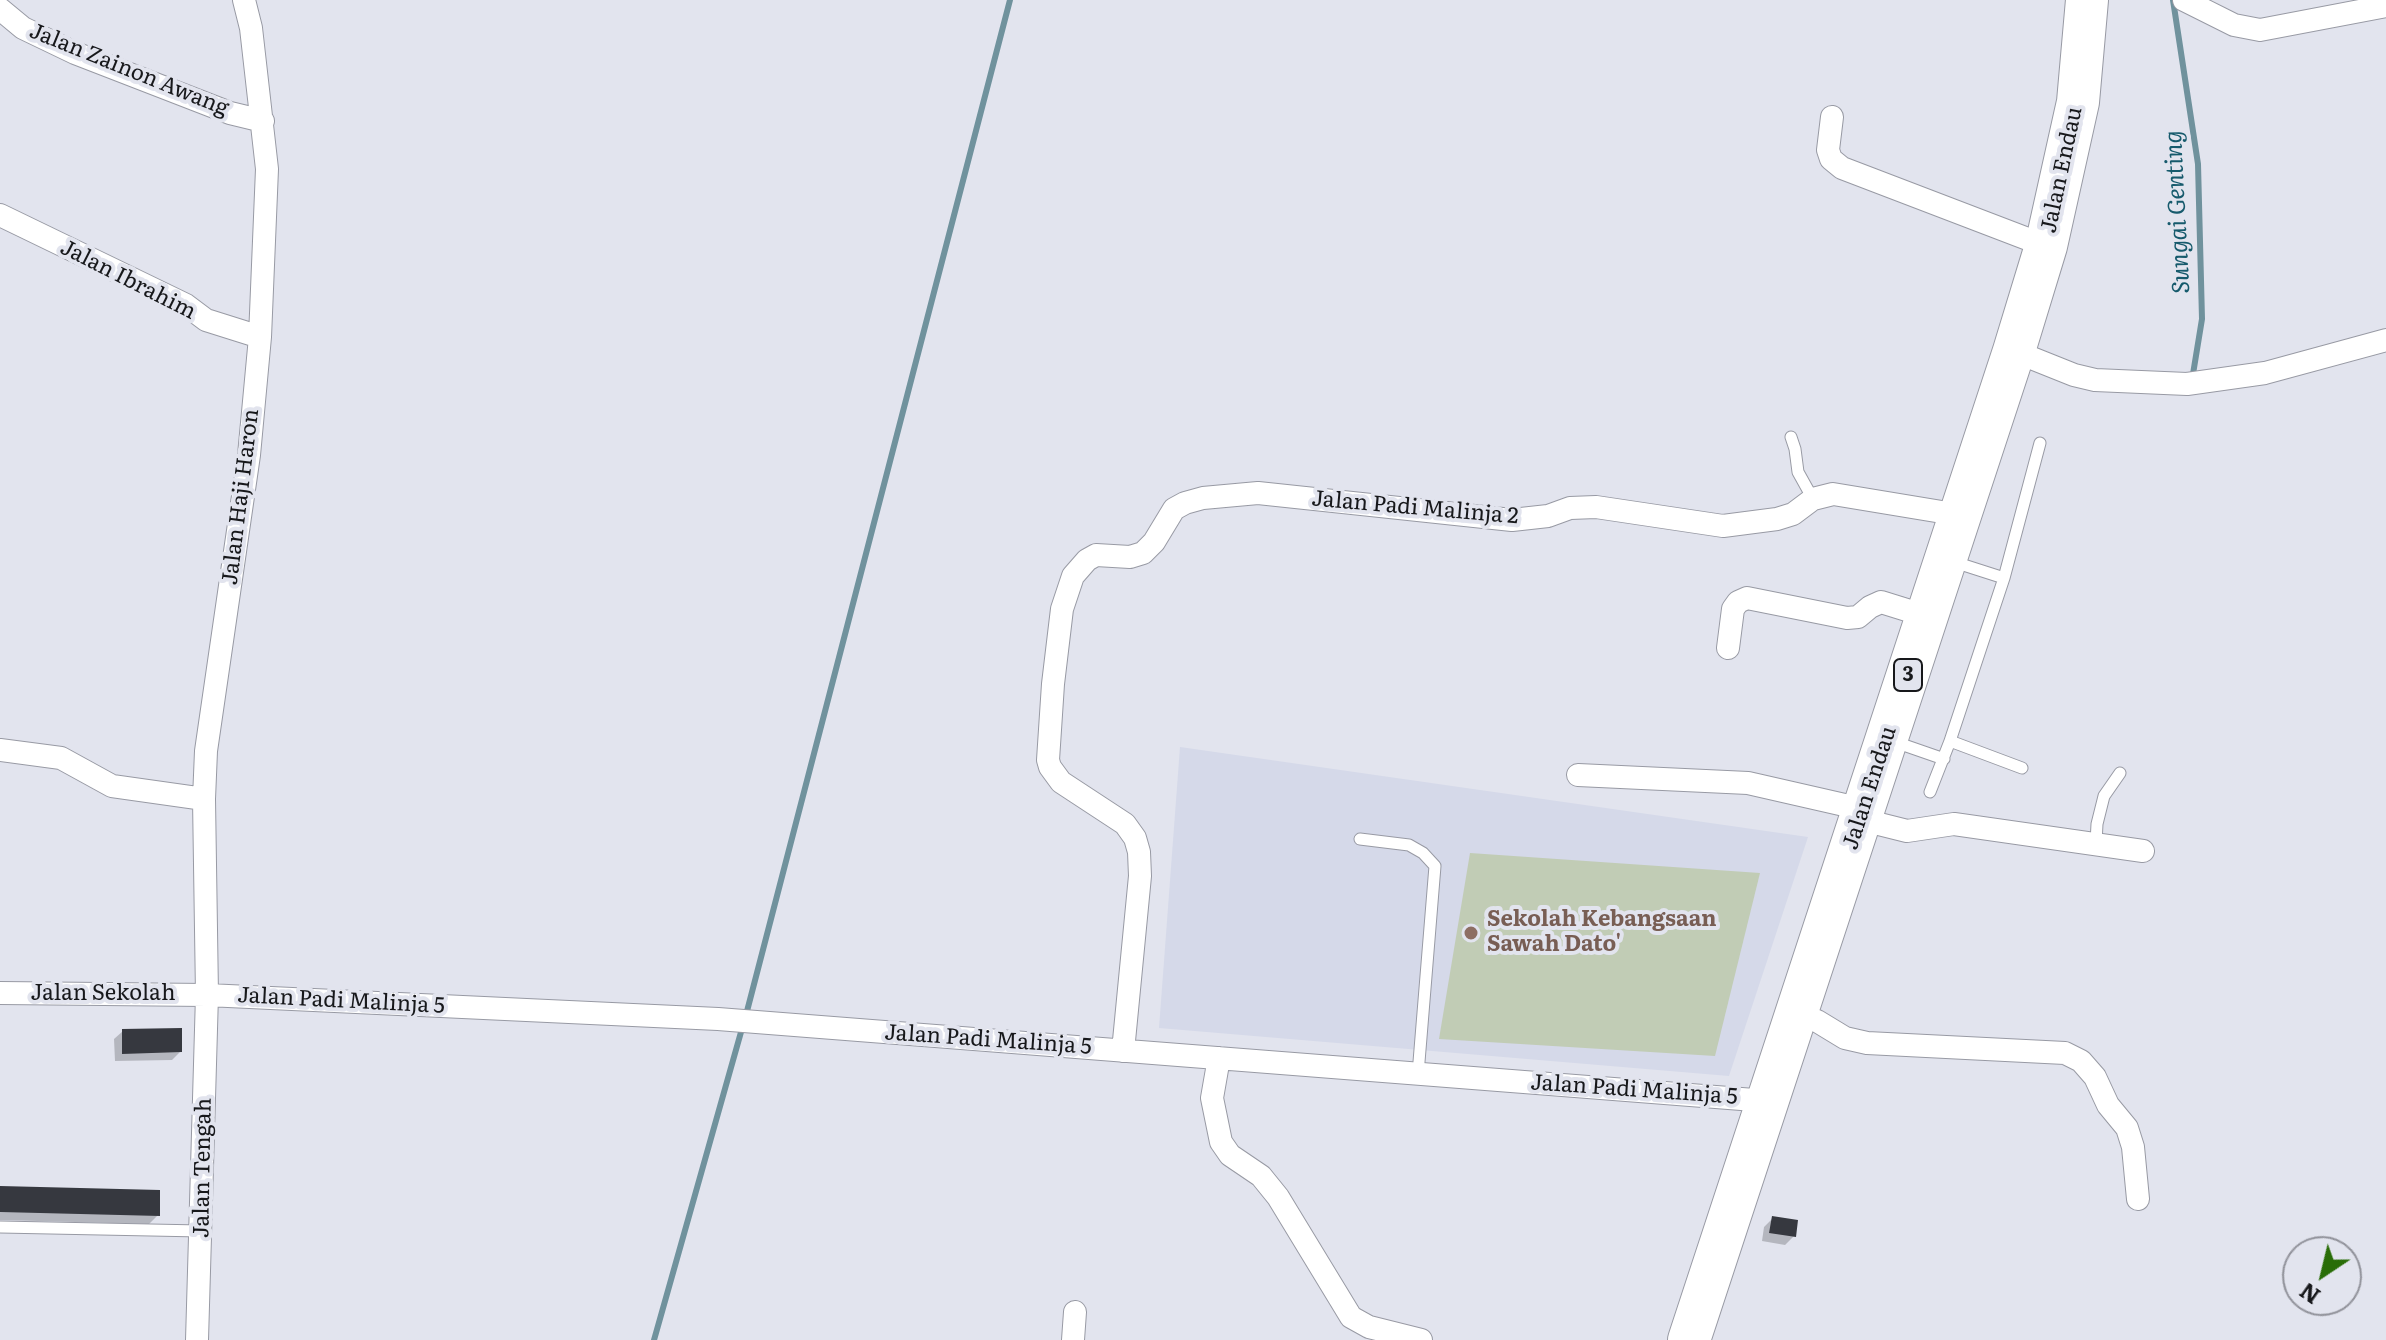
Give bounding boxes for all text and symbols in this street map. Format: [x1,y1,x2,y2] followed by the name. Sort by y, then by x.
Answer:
[25,18,233,122] street label: Jalan Zainon Awang
[2036,104,2088,236] street label: Jalan Endau
[2159,130,2197,294] water label: Sungai Genting
[56,234,200,326] street label: Jalan Ibrahim
[217,407,265,587] street label: Jalan Haji Haron
[1310,486,1520,530] street label: Jalan Padi Malinja 2
[1894,659,1922,691] road number: 3
[1838,723,1902,853] street label: Jalan Endau
[1487,907,1716,958] place label: Sekolah Kebangsaan Sawah Dato'
[1462,924,1480,942] marker: Sekolah Kebangsaan Sawah Dato'
[31,981,175,1007] street label: Jalan Sekolah
[237,982,445,1020] street label: Jalan Padi Malinja 5
[883,1020,1093,1060] street label: Jalan Padi Malinja 5
[1529,1070,1739,1110] street label: Jalan Padi Malinja 5
[189,1098,217,1238] street label: Jalan Tengah
[2282,1236,2362,1316] north arrow
[2292,1276,2326,1313] text: N

